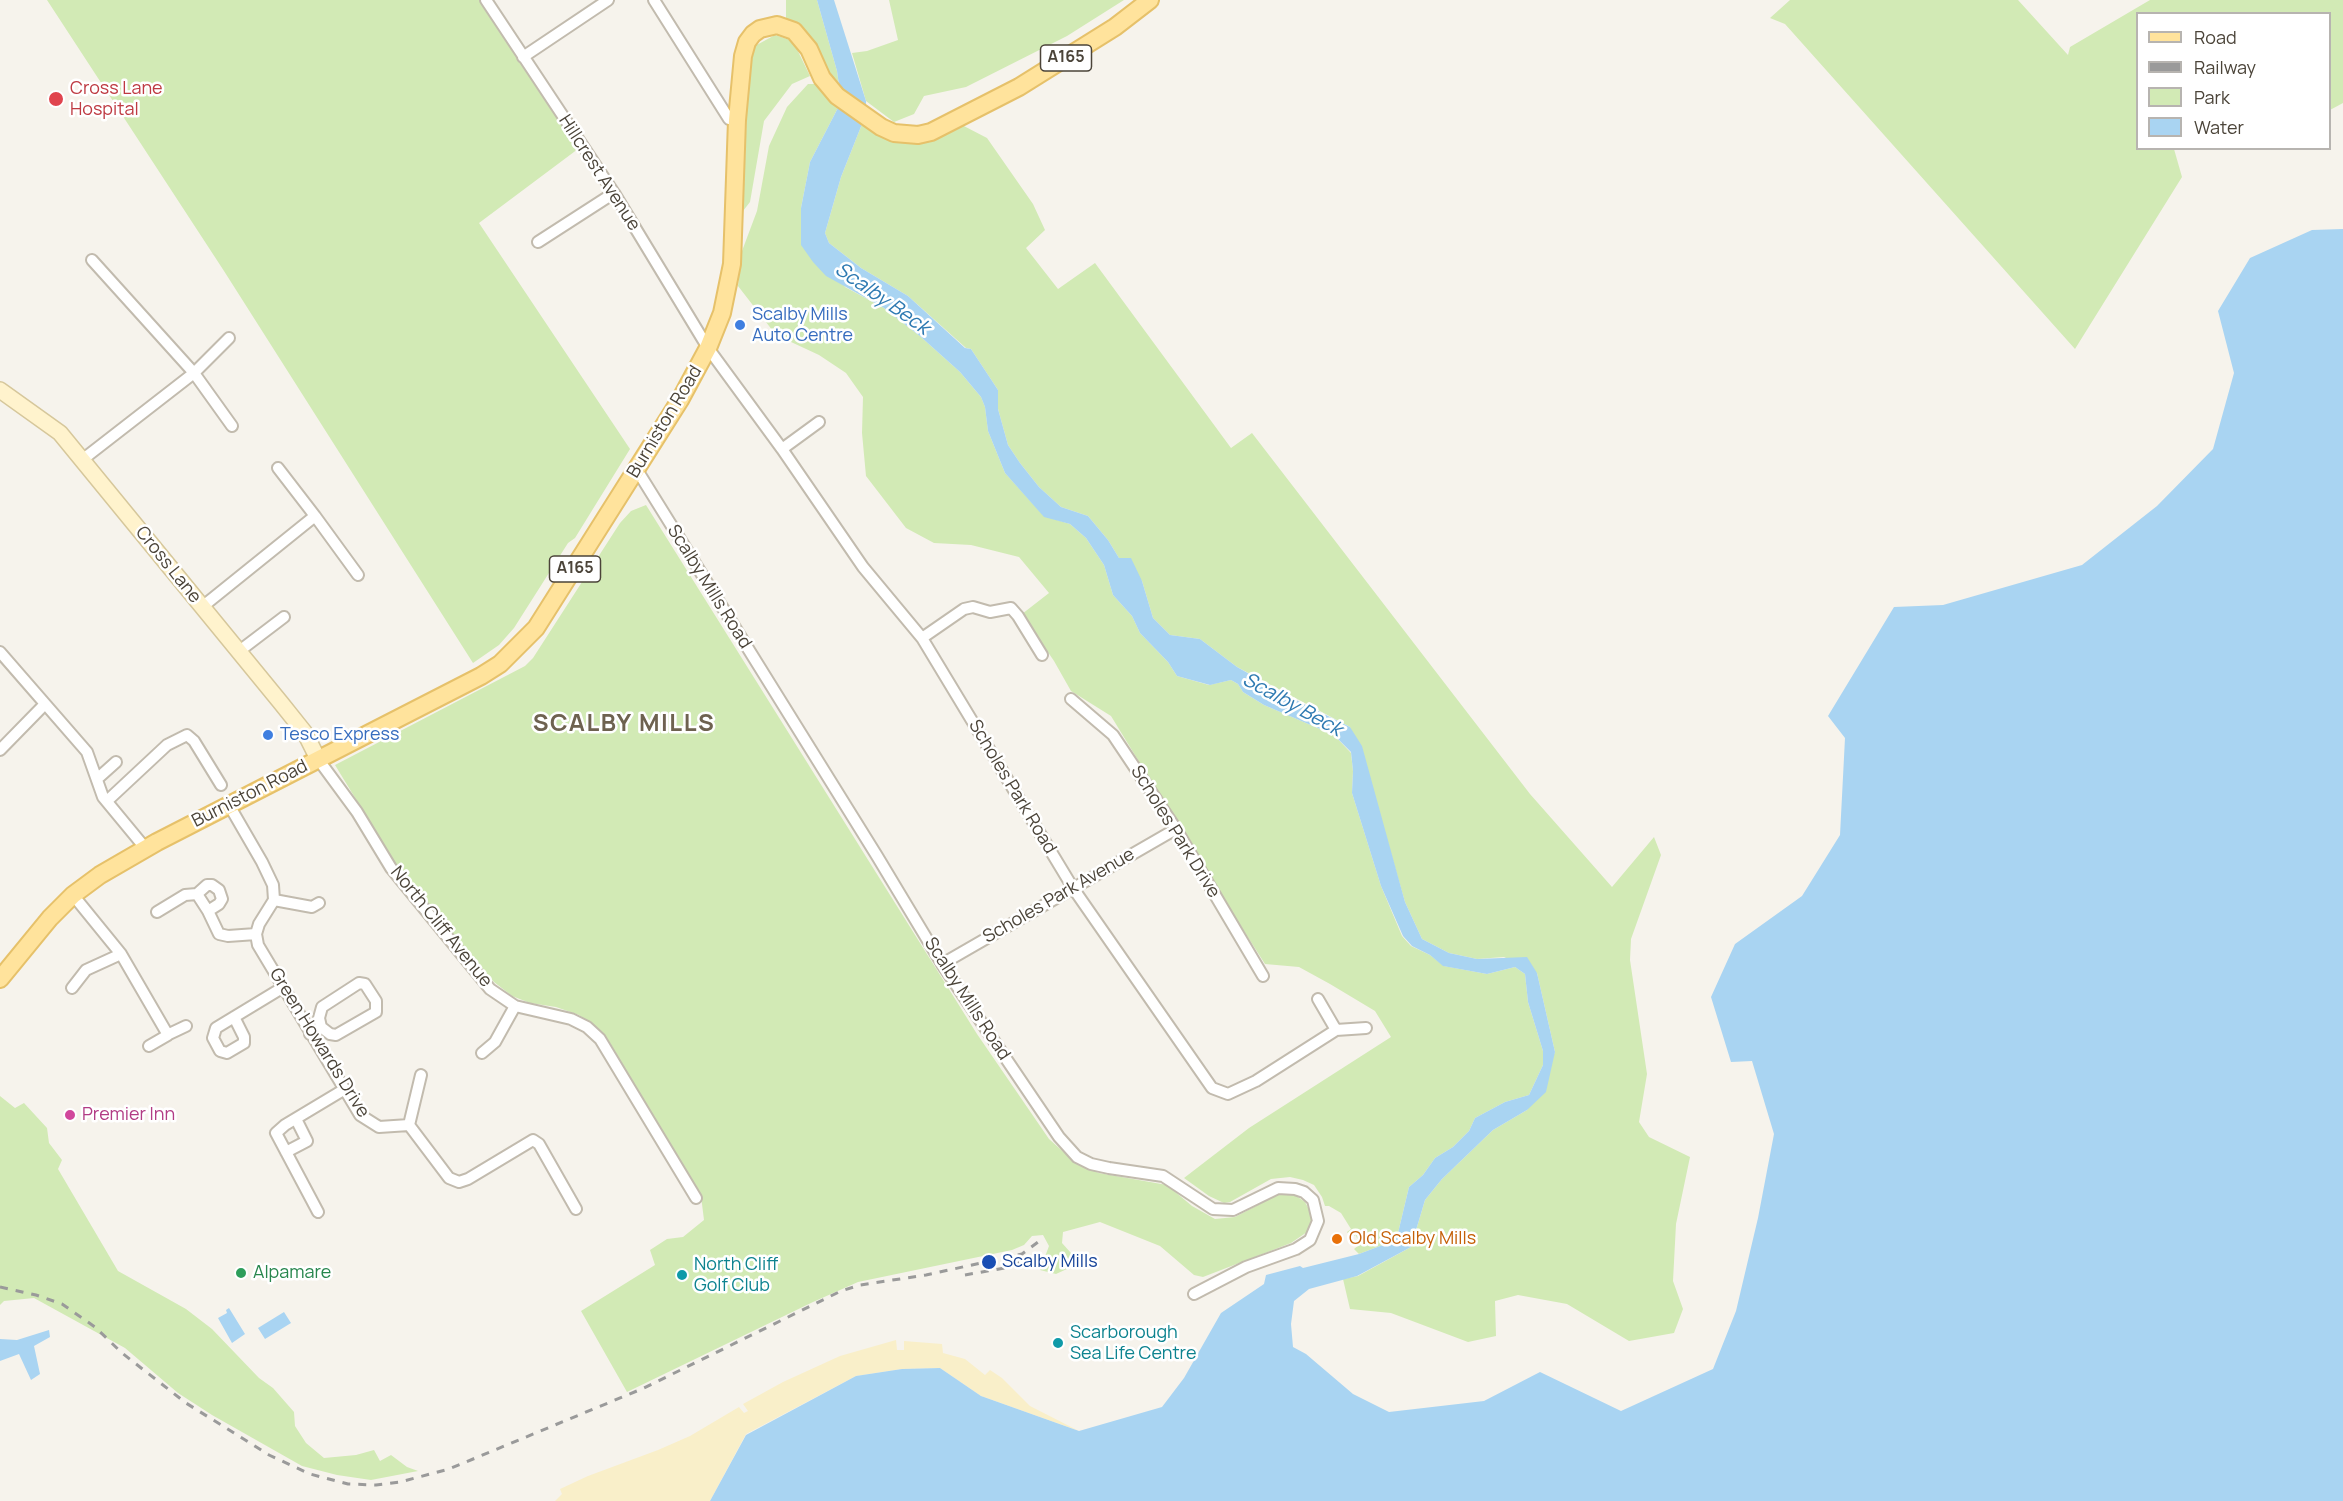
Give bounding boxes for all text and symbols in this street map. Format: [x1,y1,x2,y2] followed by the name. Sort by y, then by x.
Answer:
[2136,12,2331,150] legend
[2194,25,2237,49] text: Road
[1040,45,1092,71] road number: A165
[2194,55,2256,79] text: Railway
[70,78,163,121] place label: Cross Lane Hospital
[2194,85,2230,109] text: Park
[47,90,65,108] marker: Cross Lane Hospital
[554,111,644,235] street label: Hillcrest Avenue
[2194,115,2244,139] text: Water
[830,258,934,340] water label: Scalby Beck
[752,304,853,346] place label: Scalby Mills Auto Centre
[733,318,747,332] marker: Scalby Mills Auto Centre
[623,362,707,482] street label: Burniston Road
[662,521,756,653] street label: Scalby Mills Road
[130,522,206,608] street label: Cross Lane
[550,556,600,582] road number: A165
[1238,668,1346,742] water label: Scalby Beck
[533,710,715,738] district label: SCALBY MILLS
[964,716,1060,858] street label: Scholes Park Road
[280,724,399,746] place label: Tesco Express
[261,728,275,742] marker: Tesco Express
[189,756,311,832] street label: Burniston Road
[1126,762,1224,902] street label: Scholes Park Drive
[979,844,1139,948] street label: Scholes Park Avenue
[386,862,496,992] street label: North Cliff Avenue
[919,934,1015,1064] street label: Scalby Mills Road
[264,964,374,1122] street label: Green Howards Drive
[82,1104,175,1126] place label: Premier Inn
[63,1108,77,1122] marker: Premier Inn
[1349,1228,1476,1250] place label: Old Scalby Mills
[1330,1232,1344,1246] marker: Old Scalby Mills
[1002,1251,1098,1273] place label: Scalby Mills
[980,1253,998,1271] marker: Scalby Mills
[694,1254,778,1296] place label: North Cliff Golf Club
[253,1262,331,1284] place label: Alpamare
[234,1266,248,1280] marker: Alpamare
[675,1268,689,1282] marker: North Cliff Golf Club
[1070,1322,1196,1364] place label: Scarborough Sea Life Centre
[1051,1336,1065,1350] marker: Scarborough Sea Life Centre

